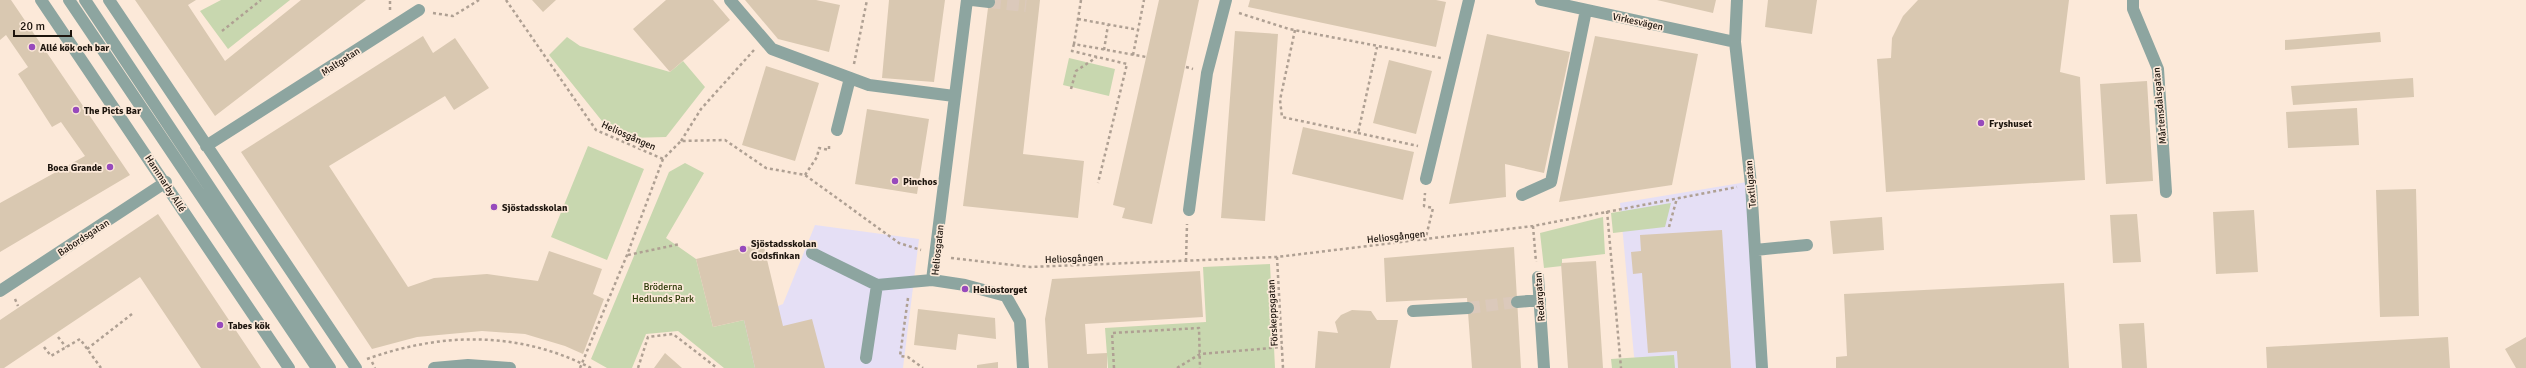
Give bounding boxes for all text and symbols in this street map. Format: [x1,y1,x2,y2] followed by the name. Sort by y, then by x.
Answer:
[1611,11,1664,33] street label: Virkesvägen
[14,12,71,38] scale bar
[20,19,45,34] text: 20 m
[27,42,37,52] marker: Allé kök och bar
[40,42,109,54] place label: Allé kök och bar
[319,45,362,79] street label: Maltgatan
[2151,67,2169,145] street label: Mårtensdalsgatan
[71,105,81,115] marker: The Picts Bar
[84,105,141,117] place label: The Picts Bar
[1976,118,1986,128] marker: Fryshuset
[1989,118,2032,130] place label: Fryshuset
[599,119,658,153] street label: Heliosgången
[142,153,188,214] street label: Hammarby Allé
[1743,160,1759,208] street label: Textilgatan
[47,162,102,174] place label: Boca Grande
[105,162,115,172] marker: Boca Grande
[890,176,900,186] marker: Pinchos
[903,176,938,188] place label: Pinchos
[489,202,499,212] marker: Sjöstadsskolan
[502,202,568,214] place label: Sjöstadsskolan
[55,217,112,259] street label: Babordsgatan
[929,224,947,276] street label: Heliosgatan
[1366,228,1426,246] street label: Heliosgången
[751,238,817,262] place label: Sjöstadsskolan Godsfinkan
[738,244,748,254] marker: Sjöstadsskolan Godsfinkan
[1045,252,1103,266] street label: Heliosgången
[1532,272,1548,322] street label: Redargatan
[1265,279,1281,347] street label: Förskeppsgatan
[632,281,694,305] park label: Bröderna Hedlunds Park
[960,284,970,294] marker: Heliostorget
[973,284,1028,296] place label: Heliostorget
[215,320,225,330] marker: Tabes kök
[228,320,271,332] place label: Tabes kök

